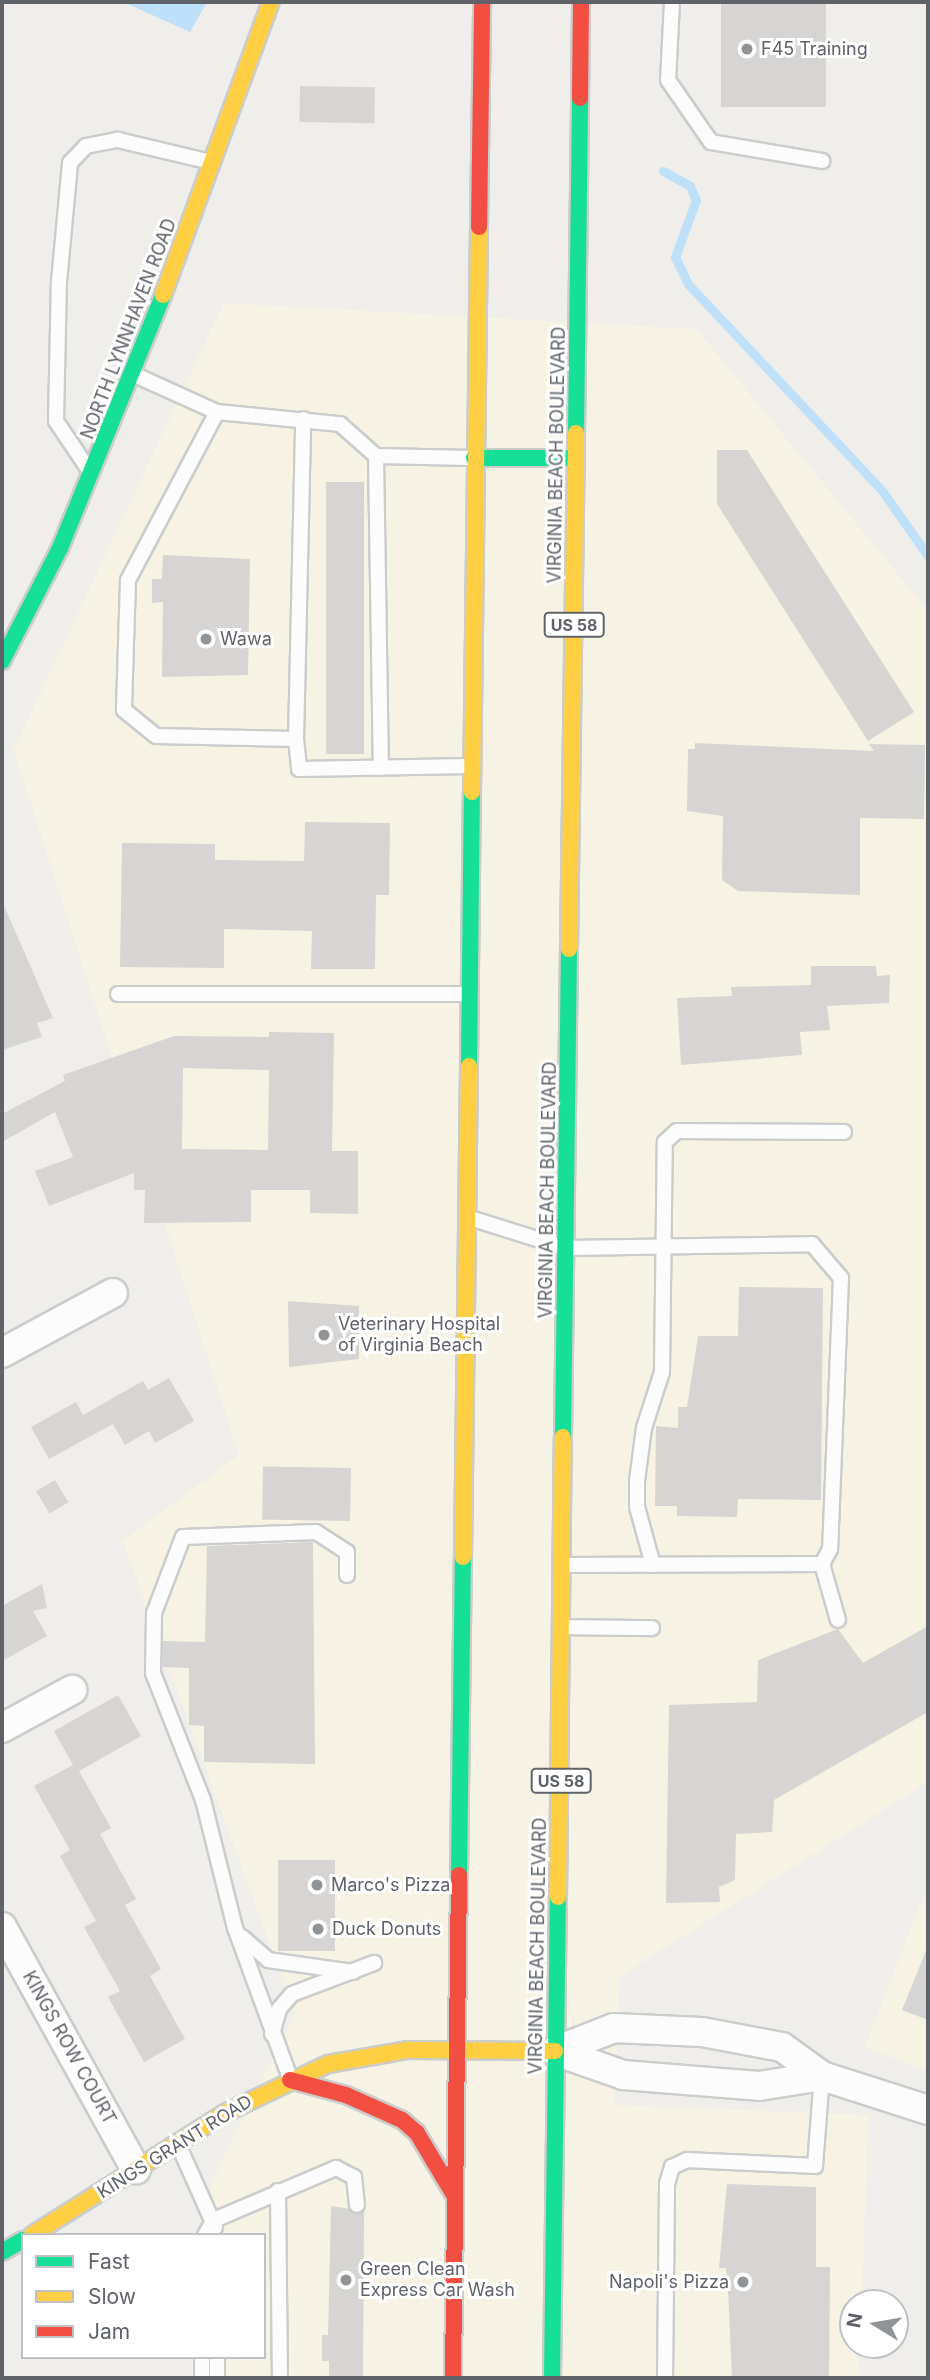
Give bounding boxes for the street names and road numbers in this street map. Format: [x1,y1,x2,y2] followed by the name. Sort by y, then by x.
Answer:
[77,216,181,442] street label: NORTH LYNNHAVEN ROAD
[544,326,570,584] street label: VIRGINIA BEACH BOULEVARD
[542,612,606,638] road number: US 58
[535,1061,561,1319] street label: VIRGINIA BEACH BOULEVARD
[530,1768,592,1794] road number: US 58
[525,1817,551,2075] street label: VIRGINIA BEACH BOULEVARD
[18,1967,120,2129] street label: KINGS ROW COURT
[94,2091,256,2203] street label: KINGS GRANT ROAD

